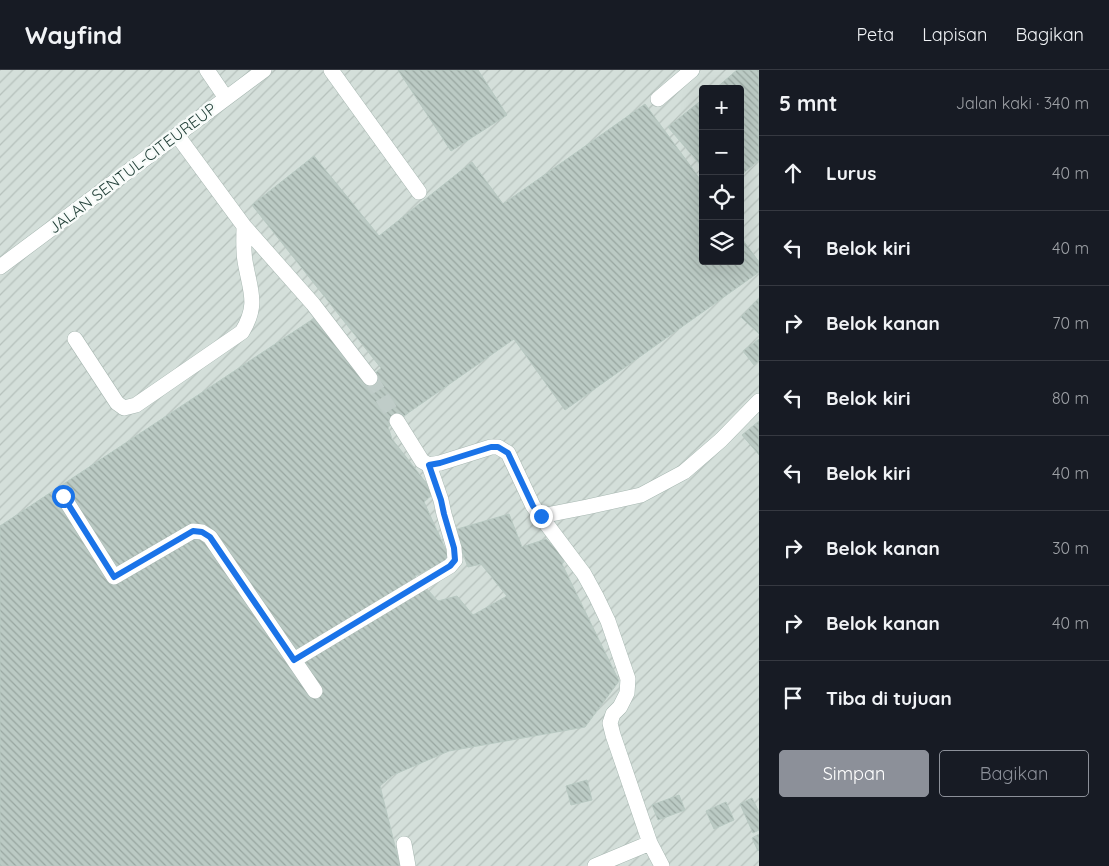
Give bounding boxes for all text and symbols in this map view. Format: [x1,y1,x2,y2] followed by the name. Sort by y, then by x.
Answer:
[25,20,122,50] text: Wayfind
[857,23,894,46] text: Peta
[922,23,987,46] text: Lapisan
[1015,23,1084,46] text: Bagikan
[699,85,744,265] map controls
[699,85,744,130] button: +
[779,90,837,116] text: 5 mnt
[956,93,1089,113] text: Jalan kaki · 340 m
[44,98,220,238] street label: JALAN SENTUL-CITEUREUP
[699,130,744,175] button: −
[779,159,807,187] icon: ahead
[826,161,876,185] text: Lurus
[1052,163,1089,183] text: 40 m
[699,175,744,220] button: locate
[699,220,744,265] button: layers
[779,234,807,262] icon: left
[826,236,911,260] text: Belok kiri
[1052,238,1089,258] text: 40 m
[779,309,807,337] icon: right
[826,311,940,335] text: Belok kanan
[1052,313,1089,333] text: 70 m
[779,384,807,412] icon: left
[826,386,911,410] text: Belok kiri
[1052,388,1089,408] text: 80 m
[779,459,807,487] icon: left
[826,461,911,485] text: Belok kiri
[1052,463,1089,483] text: 40 m
[52,485,75,508] route start
[530,505,553,528] route end
[779,534,807,562] icon: right
[826,536,940,560] text: Belok kanan
[1052,538,1089,558] text: 30 m
[779,609,807,637] icon: right
[826,611,940,635] text: Belok kanan
[1052,613,1089,633] text: 40 m
[779,684,807,712] icon: arrive
[826,686,952,710] text: Tiba di tujuan
[779,750,929,797] button: Simpan
[939,750,1089,797] button: Bagikan

